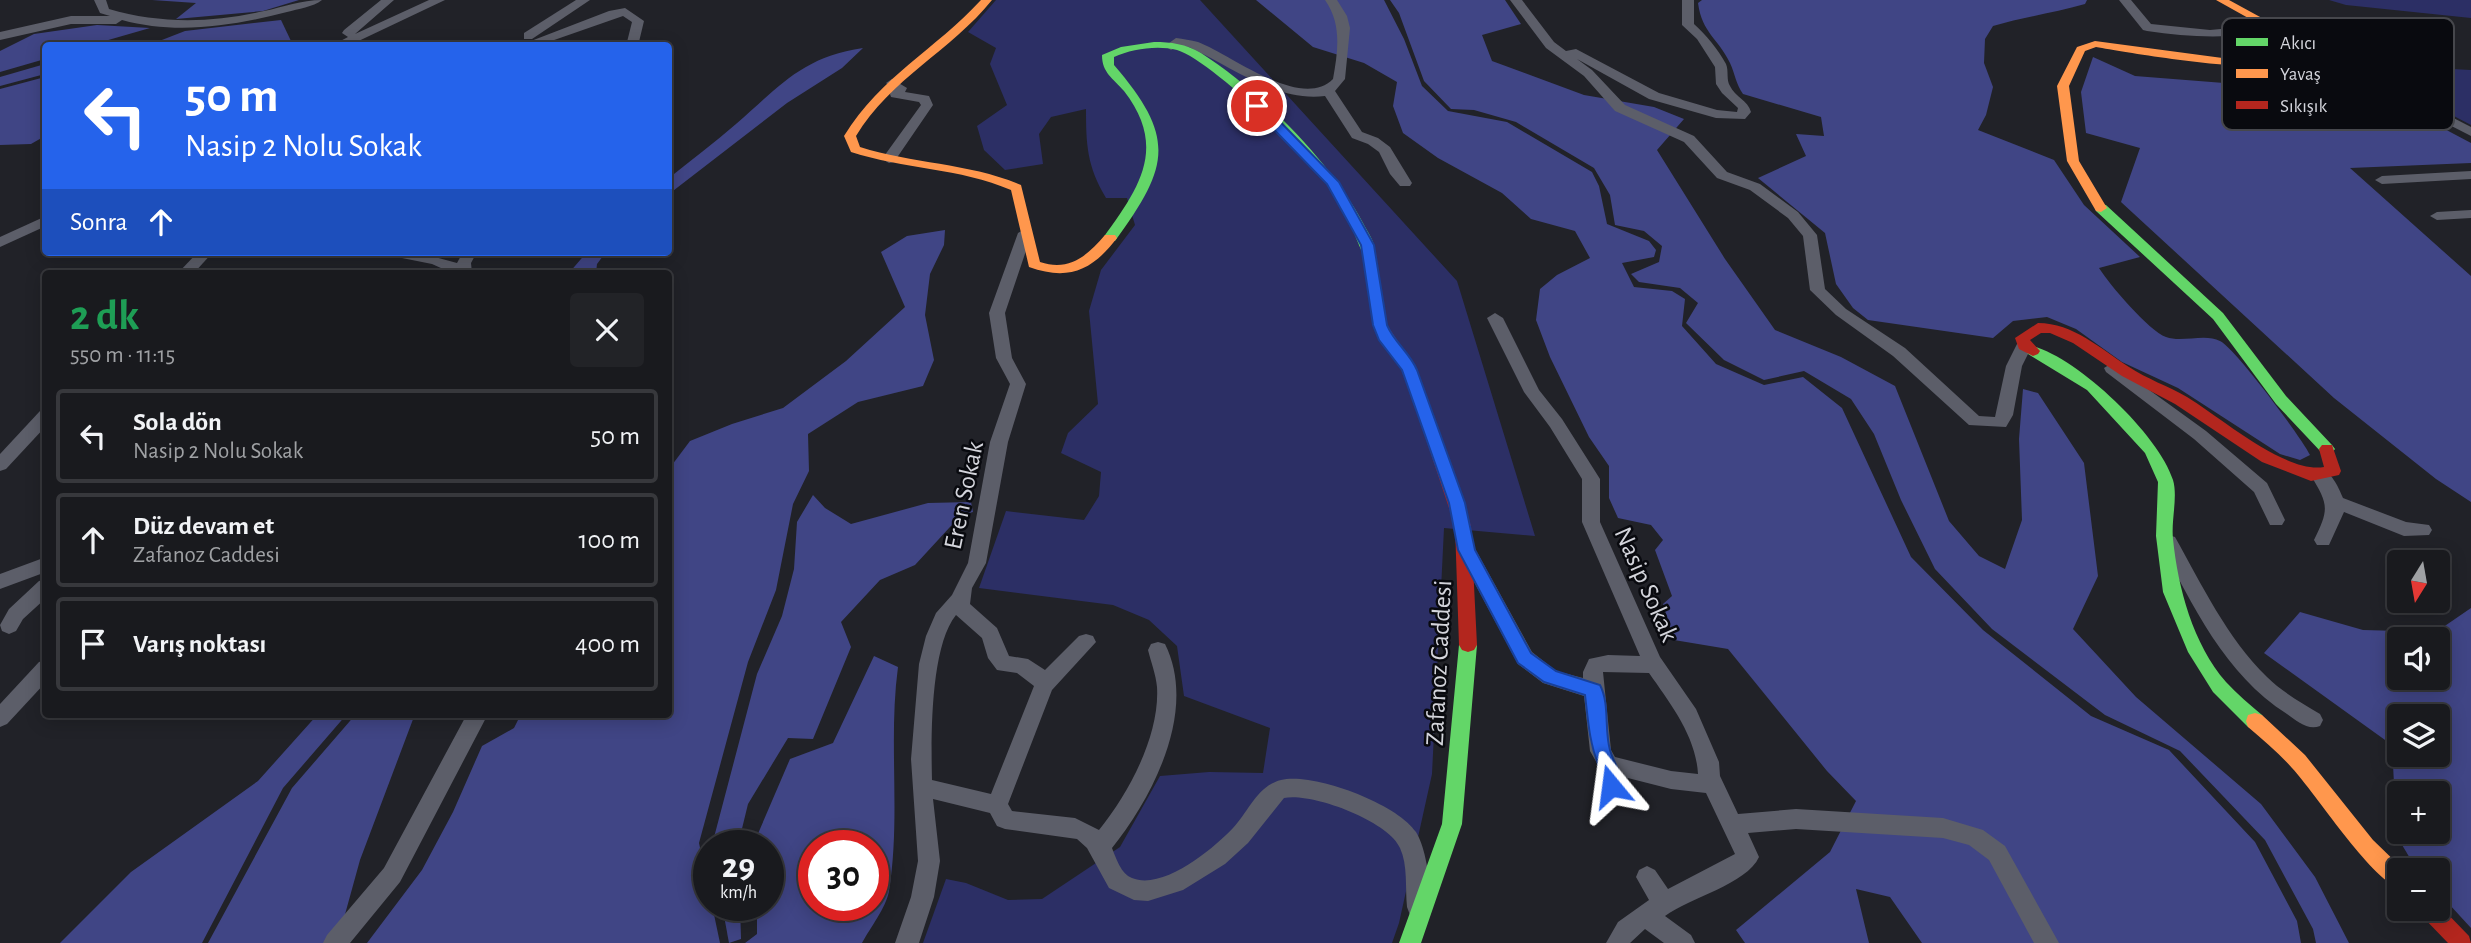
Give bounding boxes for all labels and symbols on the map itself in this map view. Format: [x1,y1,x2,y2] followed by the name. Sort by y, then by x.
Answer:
[2222,18,2454,130] legend
[2280,34,2316,53] text: Akıcı
[2280,65,2321,84] text: Yavaş
[1227,76,1287,136] pin
[2280,97,2327,116] text: Sıkışık
[940,439,988,552] street label: Eren Sokak
[1609,523,1683,646] street label: Nasip Sokak
[2387,550,2450,612] north arrow
[1422,579,1456,747] street label: Zafanoz Caddesi
[1574,749,1648,823] position arrow
[798,830,889,921] speed limit sign: 30

